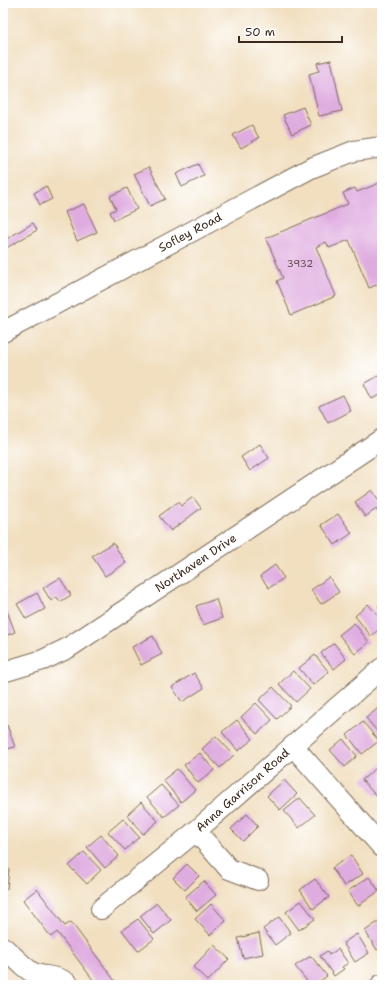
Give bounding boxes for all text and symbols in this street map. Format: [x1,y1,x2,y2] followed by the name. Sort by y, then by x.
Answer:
[239,18,342,44] scale bar
[245,24,275,40] text: 50 m
[156,209,225,256] street label: Sofley Road
[287,257,313,270] house number: 3932
[152,530,240,596] street label: Northaven Drive
[192,744,293,836] street label: Anna Garrison Road

